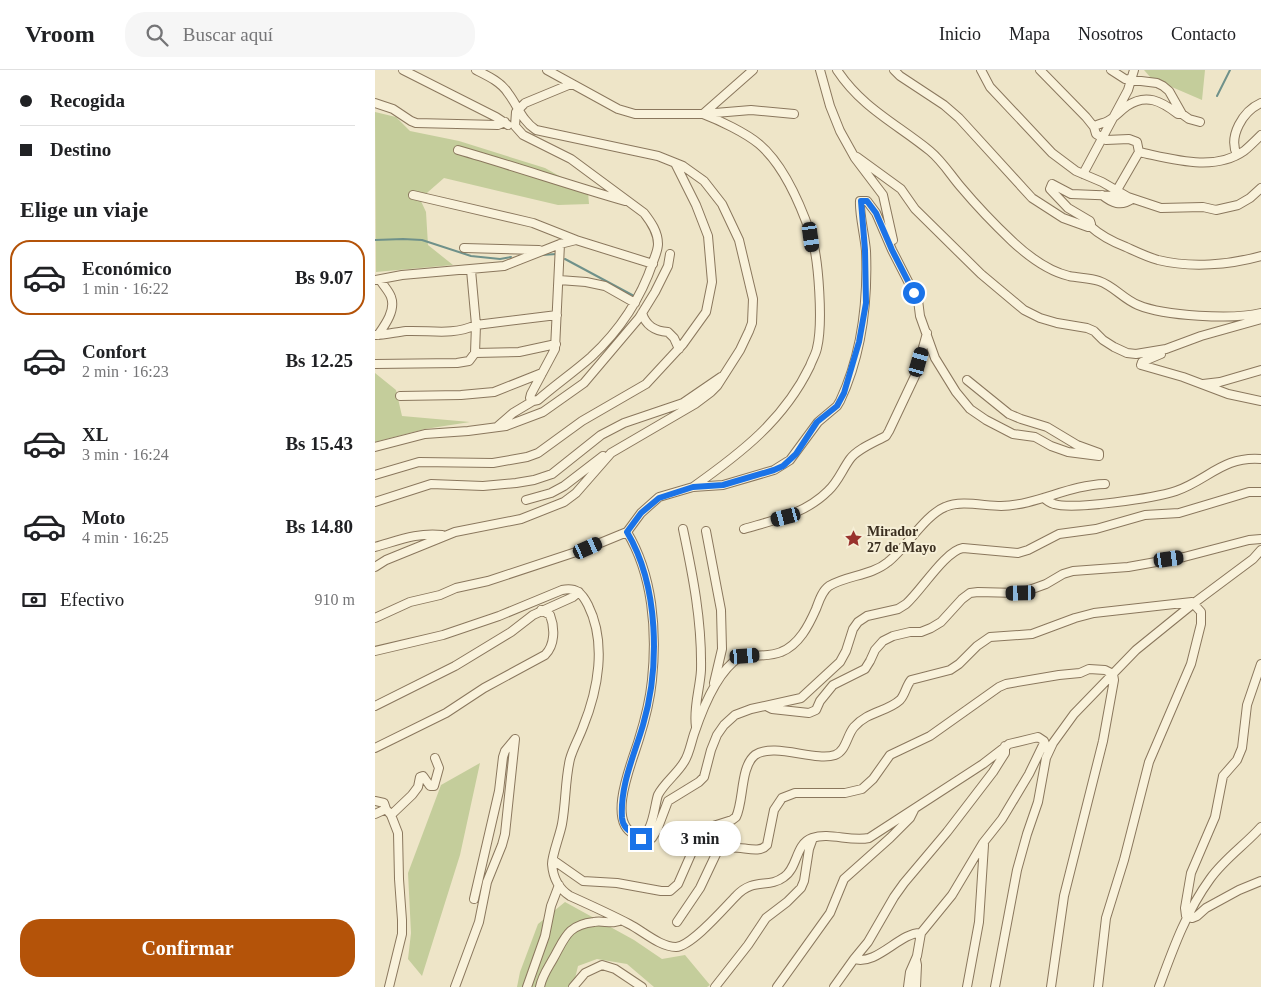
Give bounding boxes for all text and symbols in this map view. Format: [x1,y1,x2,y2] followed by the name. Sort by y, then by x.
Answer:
[125,12,475,57] search box
[25,21,95,47] text: Vroom
[143,21,171,49] icon: search
[183,24,273,45] text: Buscar aquí
[939,24,981,44] text: Inicio
[1009,24,1050,44] text: Mapa
[1078,24,1143,44] text: Nosotros
[1171,24,1236,44] text: Contacto
[50,90,125,111] text: Recogida
[50,139,111,160] text: Destino
[20,197,148,222] text: Elige un viaje
[801,221,820,253] car
[22,255,67,300] icon: car
[82,258,172,279] text: Económico
[295,267,353,288] text: Bs 9.07
[82,280,169,297] text: 1 min · 16:22
[903,282,925,304] route start
[22,338,67,383] icon: car
[82,341,146,362] text: Confort
[907,346,930,378] car
[285,350,353,371] text: Bs 12.25
[82,363,169,380] text: 2 min · 16:23
[22,421,67,466] icon: car
[82,424,108,445] text: XL
[285,433,353,454] text: Bs 15.43
[82,446,169,463] text: 3 min · 16:24
[22,504,67,549] icon: car
[769,506,802,528] car
[82,507,125,528] text: Moto
[285,516,353,537] text: Bs 14.80
[867,524,936,555] place label: Mirador 27 de Mayo
[82,529,169,546] text: 4 min · 16:25
[843,529,863,549] place icon: Mirador 27 de Mayo
[571,535,604,561] car
[1153,549,1184,569] car
[1005,585,1036,601] car
[20,586,48,614] icon: cash
[60,589,124,610] text: Efectivo
[315,591,355,608] text: 910 m
[729,647,760,665] car
[659,822,741,856] callout: 3 min
[630,828,652,850] route end
[681,830,719,847] text: 3 min
[20,919,355,977] button: Confirmar

